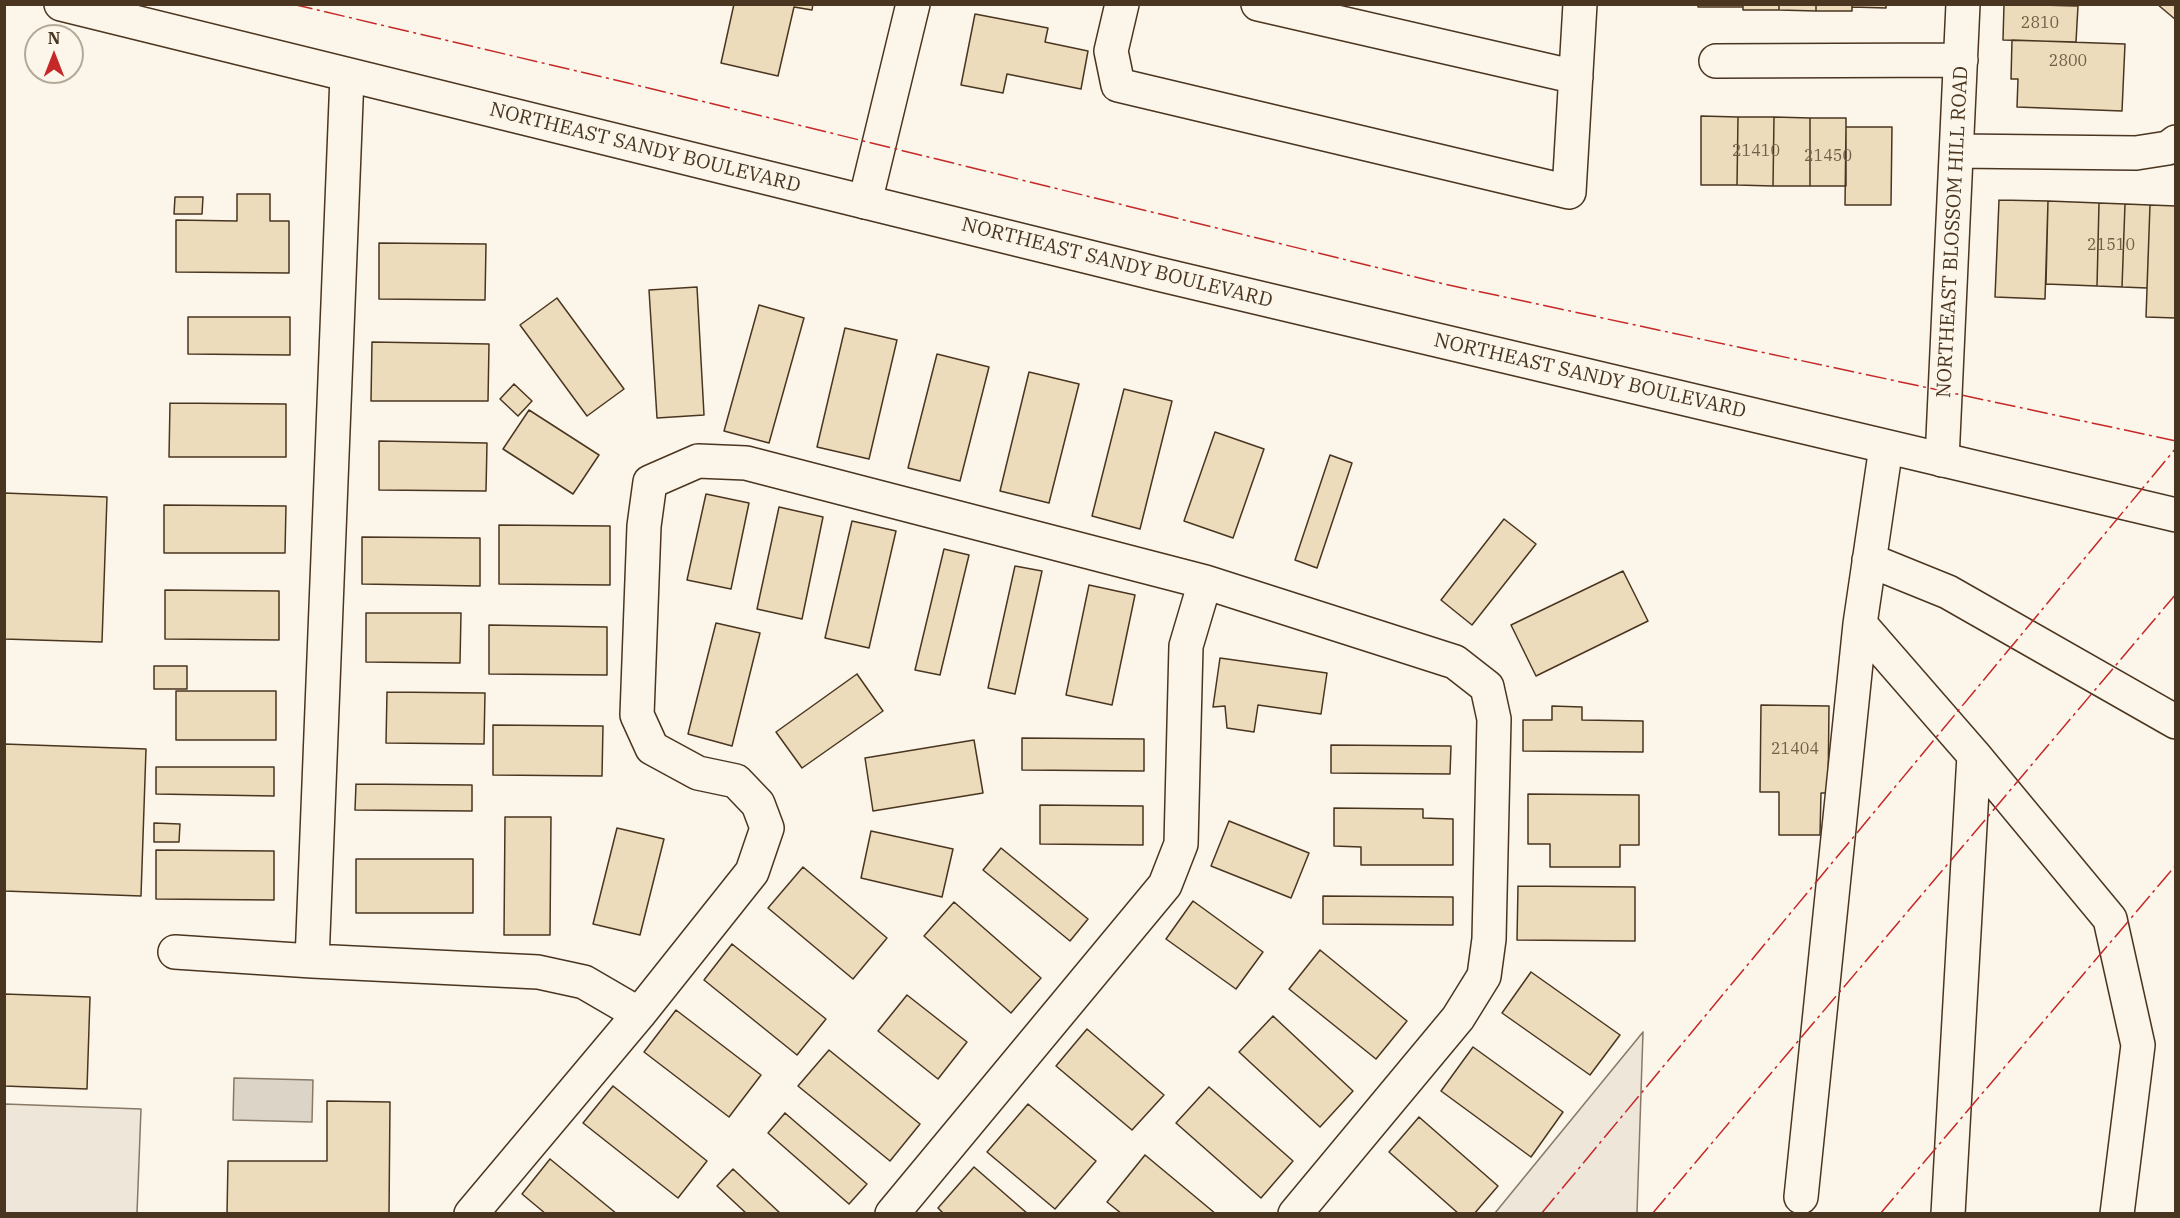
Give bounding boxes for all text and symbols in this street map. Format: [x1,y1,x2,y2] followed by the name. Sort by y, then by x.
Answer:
[2021,13,2059,33] house number: 2810
[24,24,84,84] north arrow
[48,28,60,48] text: N
[2049,51,2087,71] house number: 2800
[1932,65,1974,399] street label: NORTHEAST BLOSSOM HILL ROAD
[487,98,803,198] street label: NORTHEAST SANDY BOULEVARD
[1732,141,1780,161] house number: 21410
[1804,146,1852,166] house number: 21450
[959,213,1275,313] street label: NORTHEAST SANDY BOULEVARD
[2087,235,2135,255] house number: 21510
[1432,328,1748,424] street label: NORTHEAST SANDY BOULEVARD
[1771,739,1819,759] house number: 21404

